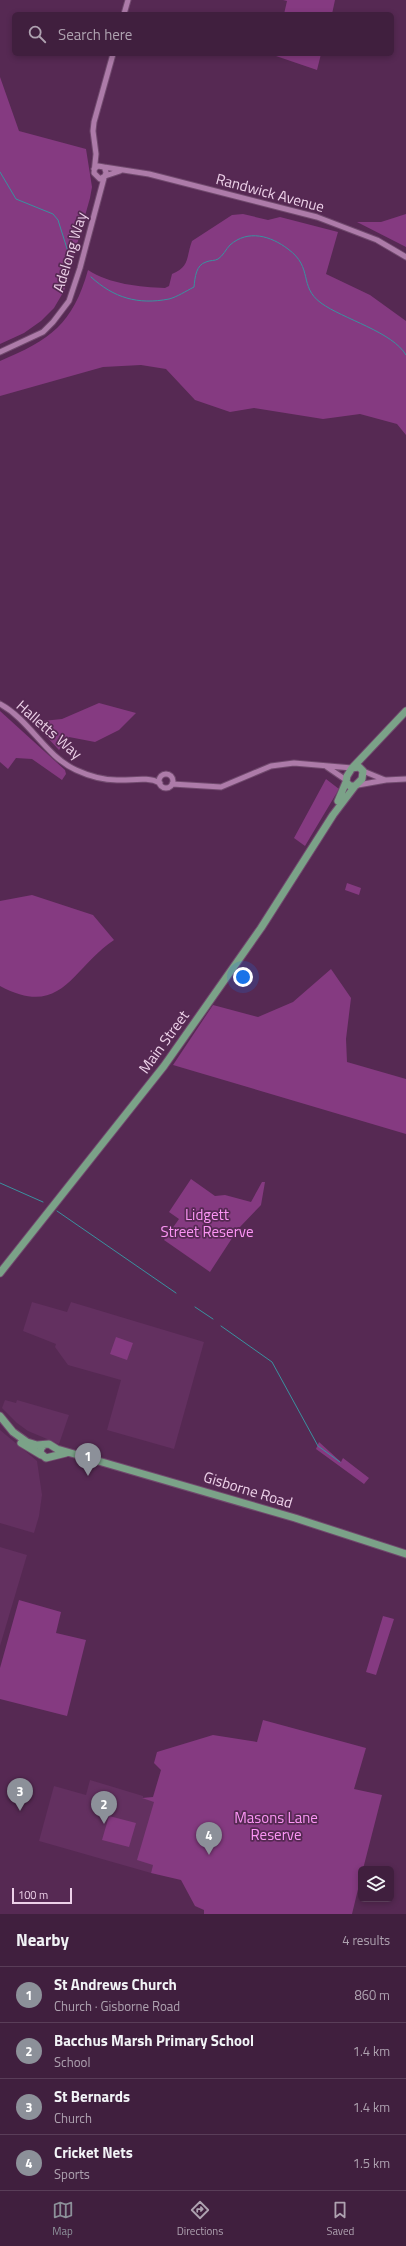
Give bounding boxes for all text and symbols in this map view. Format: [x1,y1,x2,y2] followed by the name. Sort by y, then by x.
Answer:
[12,12,394,56] search box
[26,23,48,45] icon: search
[58,23,132,46] text: Search here
[213,167,327,218] street label: Randwick Avenue
[46,209,93,295] street label: Adelong Way
[11,694,87,765] street label: Halletts Way
[233,967,253,987] your location
[133,1005,195,1078] street label: Main Street
[160,1203,254,1243] park label: Lidgett Street Reserve
[75,1443,101,1476] pin: 1
[201,1465,295,1514] street label: Gisborne Road
[7,1778,33,1811] pin: 3
[91,1791,117,1824] pin: 2
[234,1806,318,1846] park label: Masons Lane Reserve
[196,1822,222,1855] pin: 4
[358,1866,394,1902] map controls
[358,1866,394,1902] button: layers
[12,1886,72,1905] scale bar
[18,1887,48,1903] text: 100 m
[16,1927,69,1953] text: Nearby
[342,1930,390,1950] text: 4 results
[54,1973,177,1996] text: St Andrews Church
[25,1985,33,2005] text: 1
[354,1985,390,2005] text: 860 m
[54,1996,180,2016] text: Church · Gisborne Road
[54,2029,254,2052] text: Bacchus Marsh Primary School
[25,2041,33,2061] text: 2
[353,2041,390,2061] text: 1.4 km
[54,2052,90,2072] text: School
[54,2085,130,2108] text: St Bernards
[25,2097,33,2117] text: 3
[353,2097,390,2117] text: 1.4 km
[54,2108,92,2128] text: Church
[54,2141,133,2164] text: Cricket Nets
[25,2153,33,2173] text: 4
[353,2153,390,2173] text: 1.5 km
[54,2164,90,2184] text: Sports
[52,2199,74,2239] tab: Map
[177,2199,223,2239] tab: Directions
[326,2199,354,2239] tab: Saved

